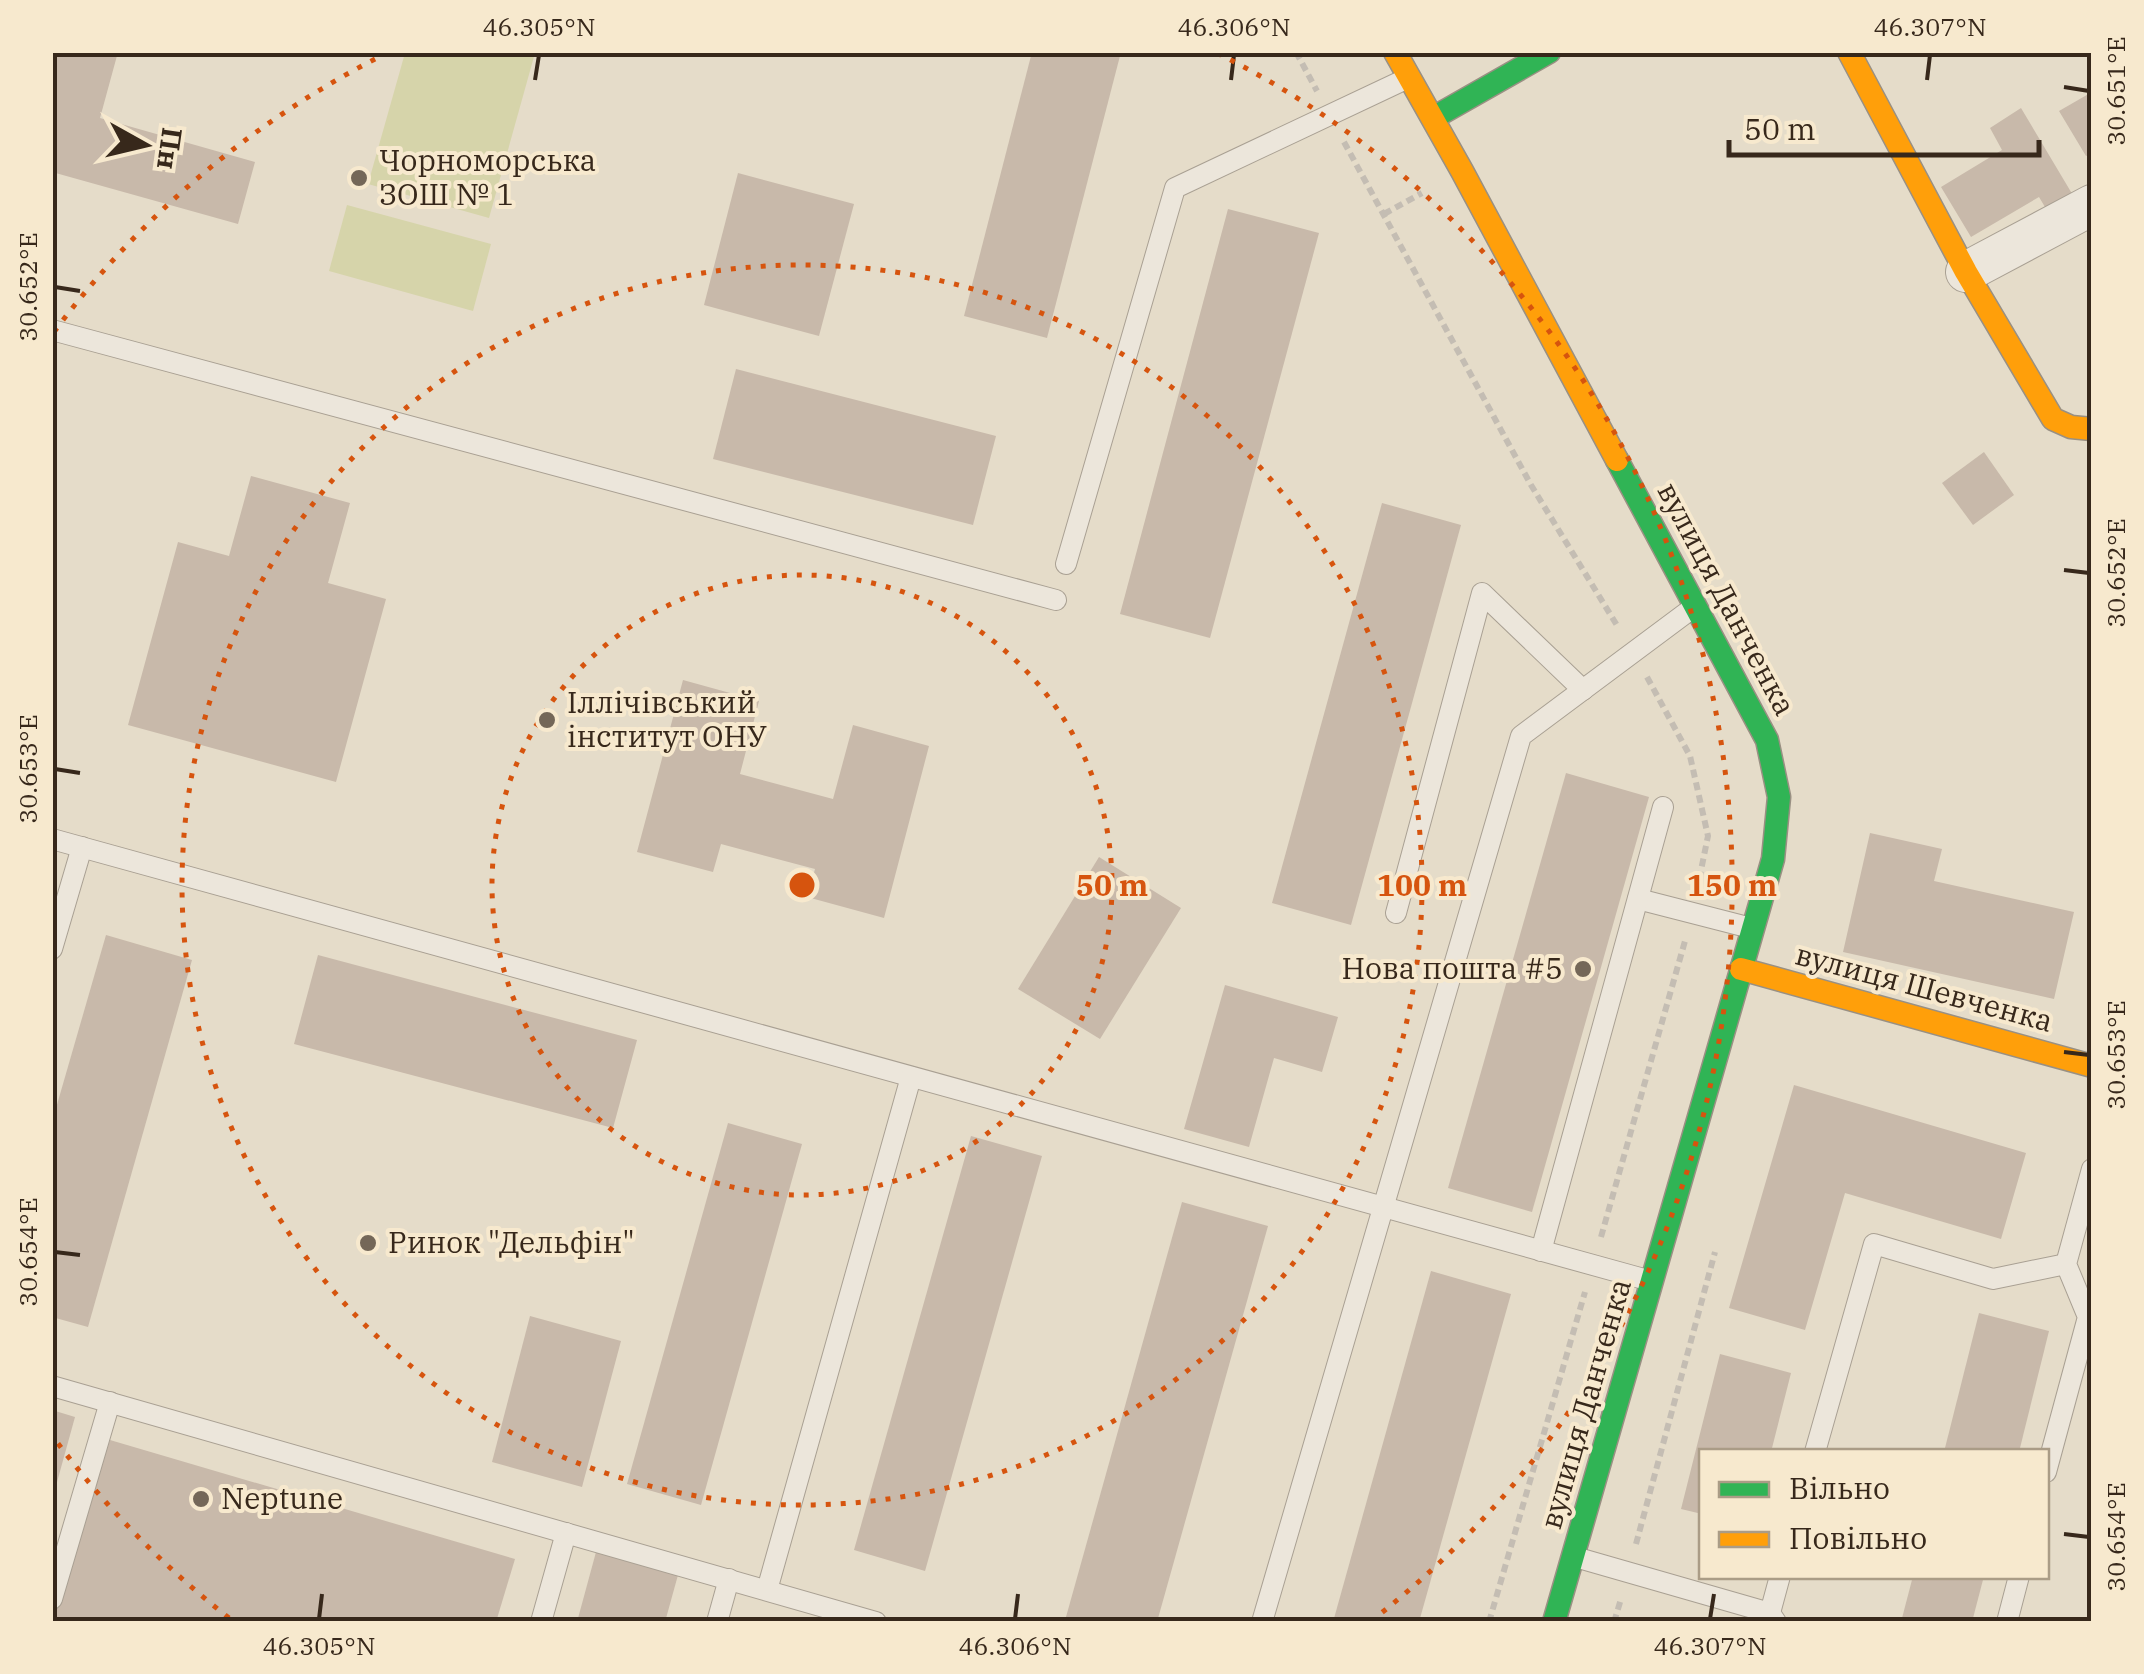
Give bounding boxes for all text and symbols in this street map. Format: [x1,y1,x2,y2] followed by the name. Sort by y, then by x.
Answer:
[483,10,595,43] text: 46.305°N
[1178,10,1290,43] text: 46.306°N
[1874,10,1986,43] text: 46.307°N
[2099,36,2132,146] text: 30.651°E
[95,95,195,195] north arrow
[1729,95,2039,157] scale bar
[1744,109,1816,148] text: 50 m
[149,125,191,172] text: Пн
[379,140,596,213] place label: Чорноморська ЗОШ № 1
[348,167,370,189] marker: Чорноморська ЗОШ № 1
[11,232,44,342] text: 30.652°E
[1649,475,1805,722] street label: вулиця Данченка
[2099,518,2132,628] text: 30.652°E
[567,682,767,755] place label: Іллічівський інститут ОНУ
[536,709,558,731] marker: Іллічівський інститут ОНУ
[11,714,44,824] text: 30.653°E
[1076,865,1148,904] text: 50 m
[1377,865,1467,904] text: 100 m
[1687,865,1777,904] text: 150 m
[784,867,820,903] centre of rings
[1791,933,2057,1040] street label: вулиця Шевченка
[1341,948,1563,987] place label: Нова пошта #5
[1572,958,1594,980] marker: Нова пошта #5
[2099,1000,2132,1110] text: 30.653°E
[11,1197,44,1307] text: 30.654°E
[388,1222,635,1261] place label: Ринок "Дельфін"
[357,1232,379,1254] marker: Ринок "Дельфін"
[1530,1274,1639,1533] street label: вулиця Данченка
[1699,1449,2049,1579] legend
[1789,1468,1890,1507] text: Вільно
[221,1478,343,1517] place label: Neptune
[2099,1482,2132,1592] text: 30.654°E
[190,1488,212,1510] marker: Neptune
[1789,1518,1927,1557] text: Повільно
[263,1629,375,1662] text: 46.305°N
[959,1629,1071,1662] text: 46.306°N
[1654,1629,1766,1662] text: 46.307°N

